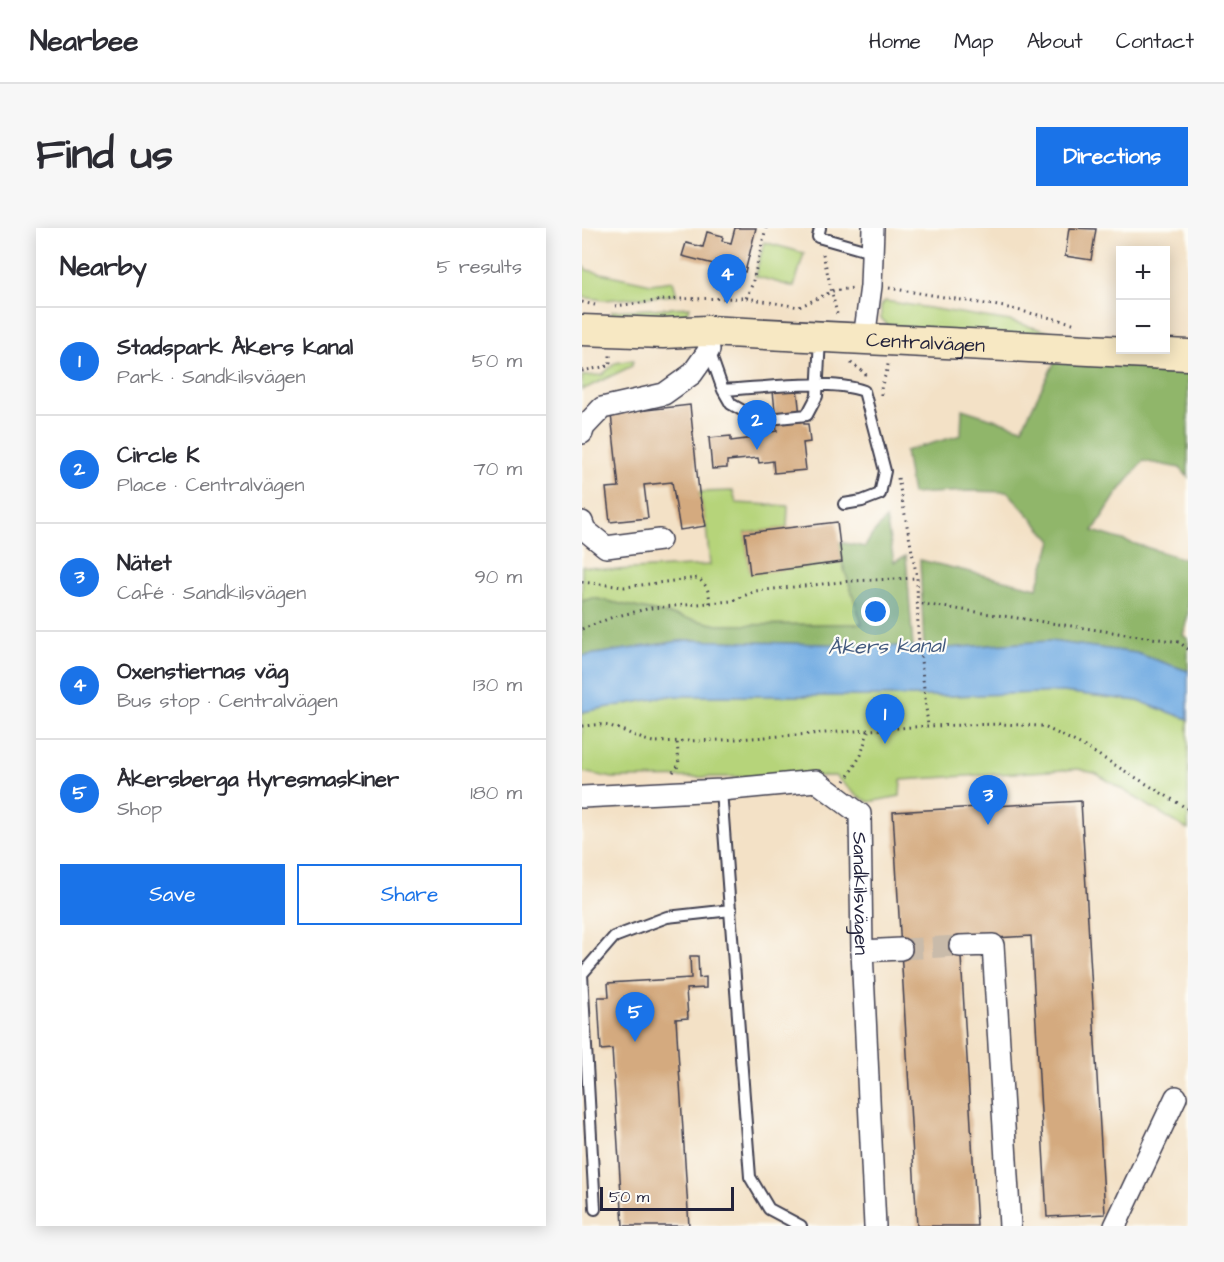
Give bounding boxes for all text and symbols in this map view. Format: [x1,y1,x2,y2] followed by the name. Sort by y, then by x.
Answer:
[30,22,138,61] text: Nearbee
[869,27,921,56] text: Home
[954,27,994,56] text: Map
[1027,27,1083,56] text: About
[1116,27,1194,56] text: Contact
[36,127,173,185] text: Find us
[1036,127,1188,186] button: Directions
[1116,246,1170,354] map controls
[1116,246,1170,300] button: +
[60,249,147,285] text: Nearby
[437,253,522,281] text: 5 results
[708,254,746,304] pin: 4
[1116,300,1170,354] button: −
[865,326,986,360] street label: Centralvägen
[117,332,353,363] text: Stadspark Åkers kanal
[78,347,81,375] text: 1
[472,347,522,375] text: 50 m
[117,363,306,391] text: Park · Sandkilsvägen
[738,400,777,450] pin: 2
[117,440,199,471] text: Circle K
[74,455,85,483] text: 2
[474,455,522,483] text: 70 m
[117,471,304,499] text: Place · Centralvägen
[117,548,172,579] text: Nätet
[74,563,85,591] text: 3
[474,563,522,591] text: 90 m
[117,579,306,607] text: Café · Sandkilsvägen
[861,597,890,626] your location
[828,631,947,662] water label: Åkers kanal
[117,656,288,687] text: Oxenstiernas väg
[73,671,86,699] text: 4
[473,671,522,699] text: 130 m
[117,687,338,715] text: Bus stop · Centralvägen
[866,694,904,744] pin: 1
[117,764,399,795] text: Åkersberga Hyresmaskiner
[968,776,1008,825] pin: 3
[72,779,87,807] text: 5
[470,779,522,807] text: 180 m
[117,795,162,823] text: Shop
[845,831,875,955] street label: Sandkilsvägen
[60,864,285,925] button: Save
[297,864,522,925] button: Share
[616,992,654,1042] pin: 5
[600,1184,734,1212] scale bar
[609,1186,649,1208] text: 50 m

